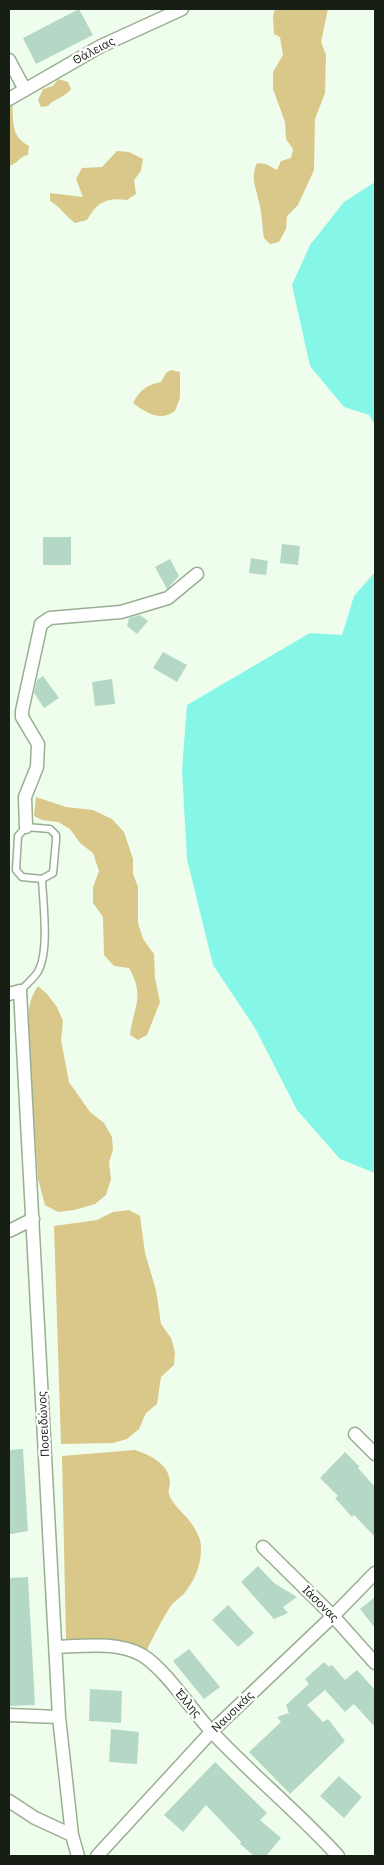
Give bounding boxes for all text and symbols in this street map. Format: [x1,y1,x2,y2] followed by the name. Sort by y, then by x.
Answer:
[71,34,117,68] street label: Θάλειας
[35,1391,53,1457] street label: Ποσειδώνος
[299,1583,341,1625] street label: Ιάσονας
[172,1687,204,1721] street label: Έλλης
[209,1688,257,1736] street label: Ναυσικάς

